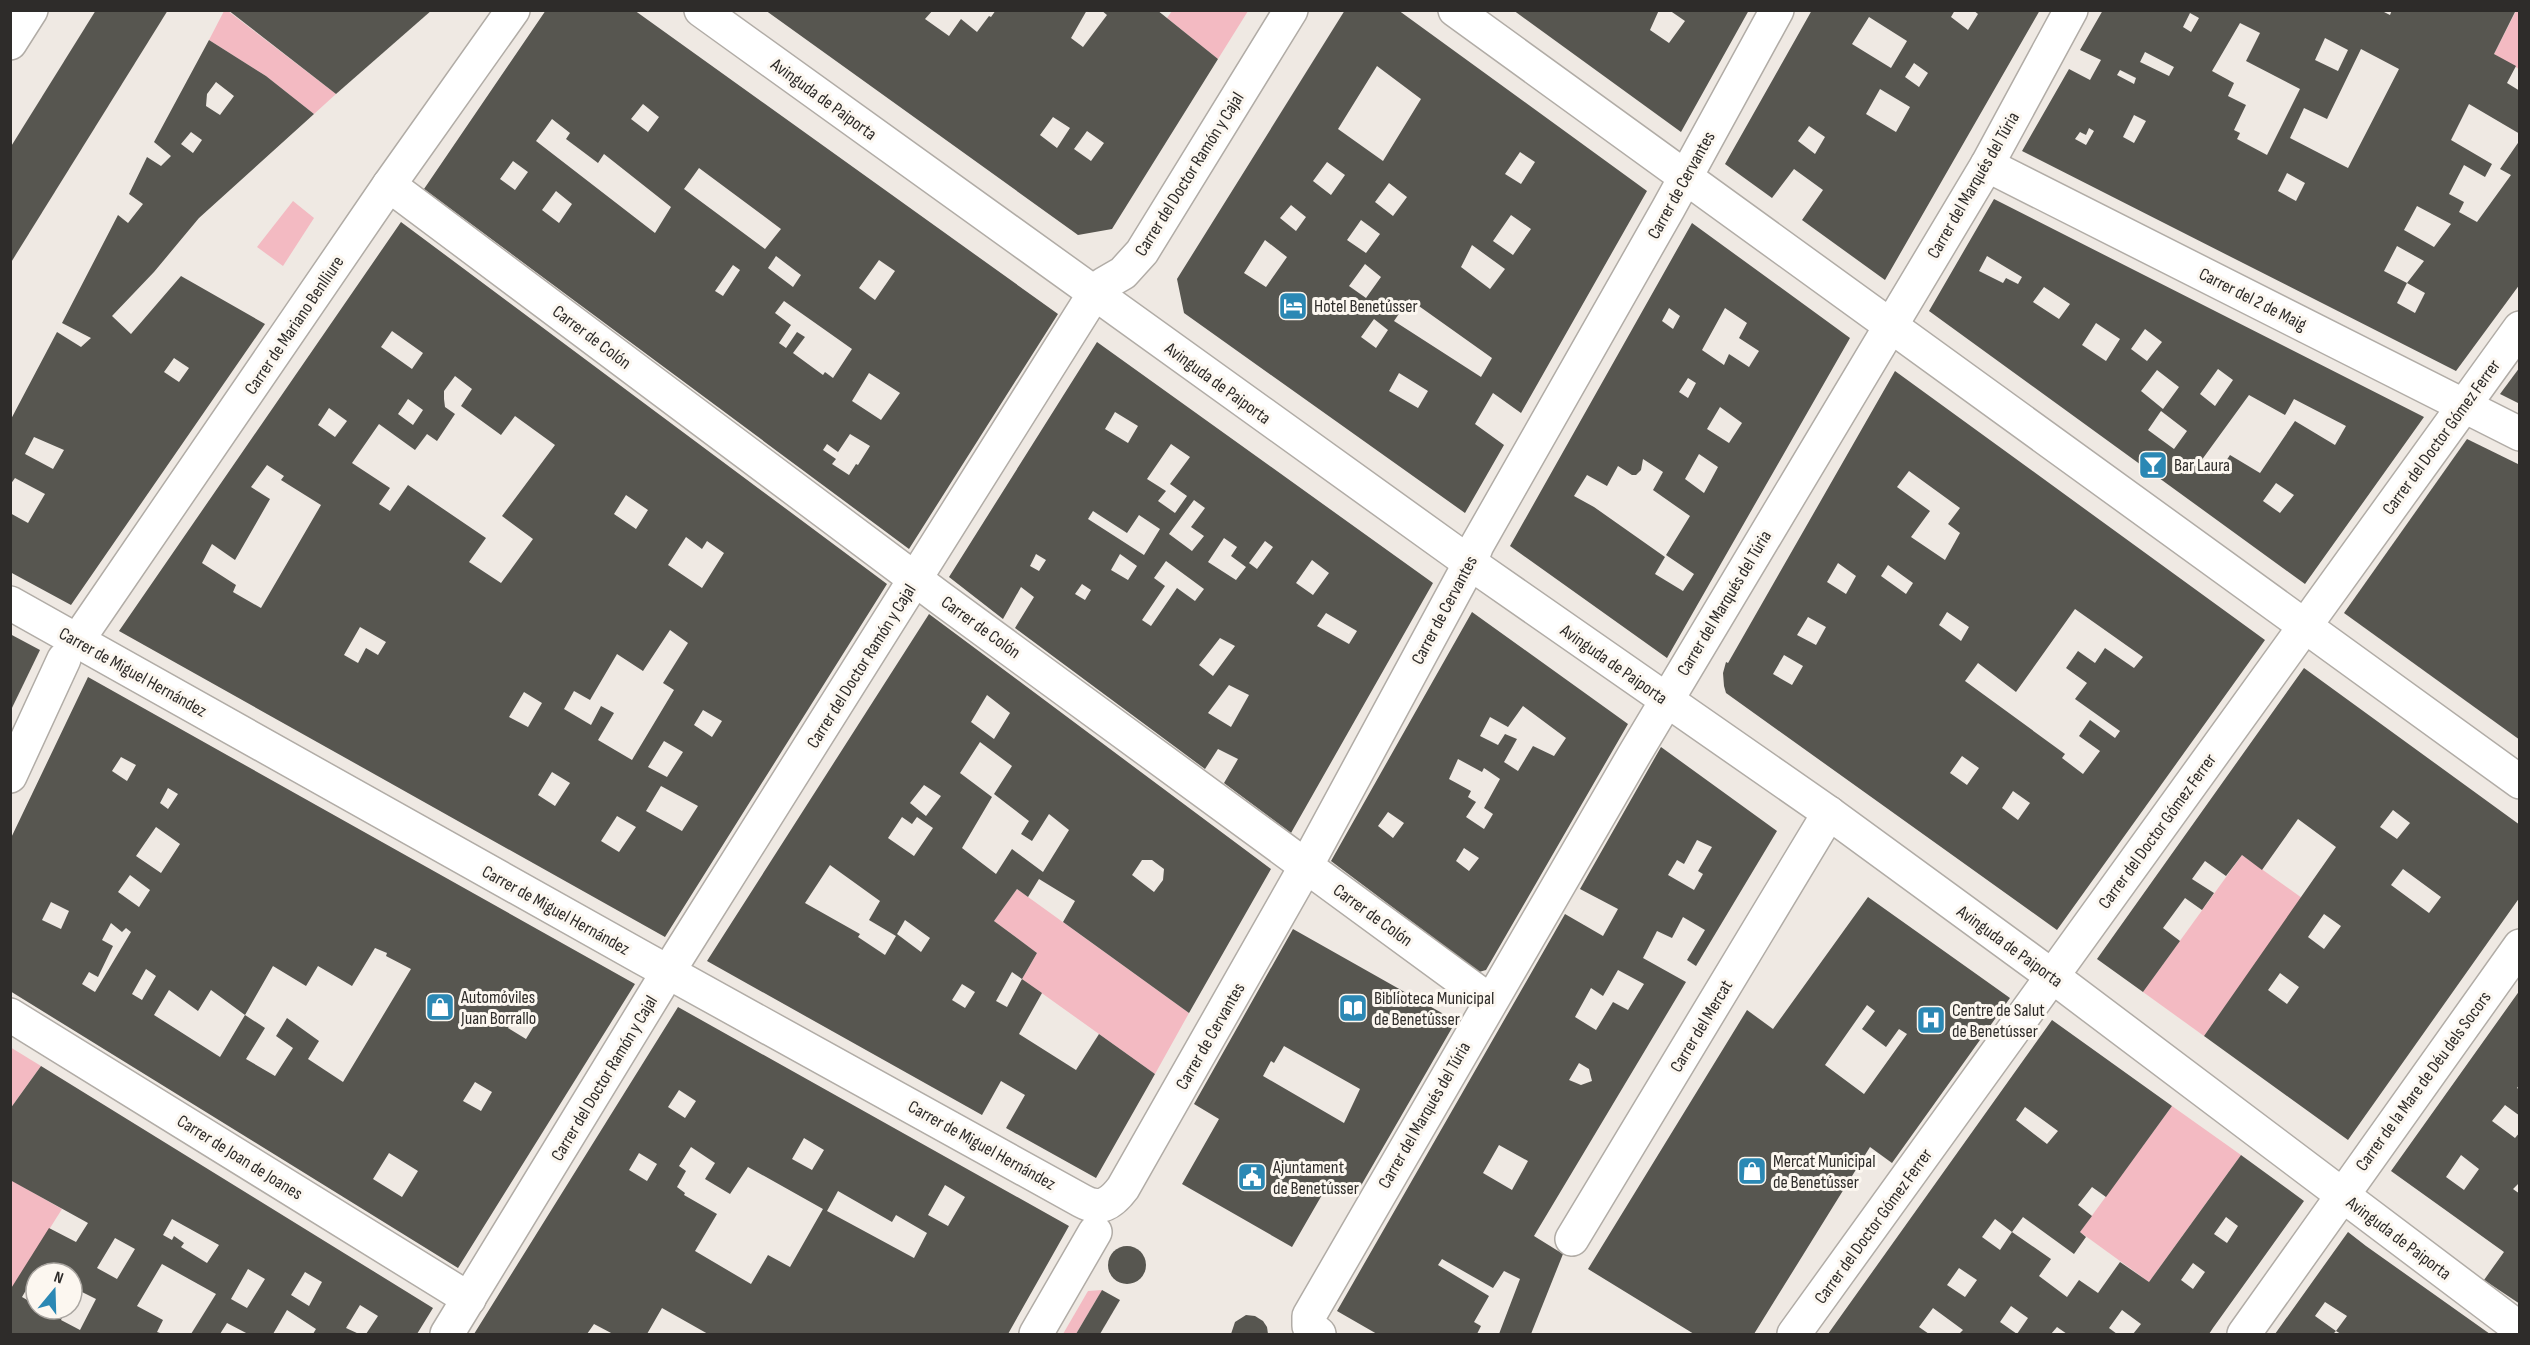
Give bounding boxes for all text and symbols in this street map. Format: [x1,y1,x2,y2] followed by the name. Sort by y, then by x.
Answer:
[766,53,881,145] street label: Avinguda de Paiporta
[1130,88,1248,260] street label: Carrer del Doctor Ramón y Cajal
[1923,108,2024,262] street label: Carrer del Marqués del Túria
[1643,128,1720,243] street label: Carrer de Cervantes
[240,252,349,398] street label: Carrer de Mariano Benlliure
[2196,263,2310,336] street label: Carrer del 2 de Maig
[1277,290,1309,322] hotel icon: Hotel Benetússer
[1314,296,1418,317] place label: Hotel Benetússer
[548,301,635,374] street label: Carrer de Colón
[1160,337,1275,429] street label: Avinguda de Paiporta
[2378,356,2505,519] street label: Carrer del Doctor Gómez Ferrer
[2137,449,2169,481] bar icon: Bar Laura
[2174,455,2230,476] place label: Bar Laura
[1673,527,1776,680] street label: Carrer del Marqués del Túria
[1407,552,1482,668] street label: Carrer de Cervantes
[802,580,920,752] street label: Carrer del Doctor Ramón y Cajal
[937,592,1024,663] street label: Carrer de Colón
[1556,619,1671,709] street label: Avinguda de Paiporta
[55,623,211,722] street label: Carrer de Miguel Hernández
[2094,750,2221,913] street label: Carrer del Doctor Gómez Ferrer
[478,861,634,960] street label: Carrer de Miguel Hernández
[1329,880,1416,951] street label: Carrer de Colón
[1952,900,2067,992] street label: Avinguda de Paiporta
[1666,976,1737,1076] street label: Carrer del Mercat
[1171,979,1249,1093] street label: Carrer de Cervantes
[460,987,536,1029] place label: Automóviles Juan Borrallo
[2351,987,2496,1175] street label: Carrer de la Mare de Déu dels Socors
[1374,988,1494,1030] place label: Biblioteca Municipal de Benetússer
[424,991,456,1023] shop icon: Automóviles Juan Borrallo
[547,992,662,1165] street label: Carrer del Doctor Ramón y Cajal
[1337,992,1369,1024] library icon: Biblioteca Municipal de Benetússer
[1952,1000,2045,1042] place label: Centre de Salut de Benetússer
[1915,1004,1947,1036] hospital icon: Centre de Salut de Benetússer
[1374,1038,1475,1192] street label: Carrer del Marqués del Túria
[904,1096,1060,1195] street label: Carrer de Miguel Hernández
[173,1110,306,1204] street label: Carrer de Joan de Joanes
[1810,1145,1937,1308] street label: Carrer del Doctor Gómez Ferrer
[1773,1151,1876,1193] place label: Mercat Municipal de Benetússer
[1736,1155,1768,1187] shop icon: Mercat Municipal de Benetússer
[1272,1157,1359,1199] place label: Ajuntament de Benetússer
[1236,1161,1268,1193] public building icon: Ajuntament de Benetússer
[2342,1192,2455,1285] street label: Avinguda de Paiporta
[24,1261,84,1321] north arrow
[51,1268,66,1289] text: N

